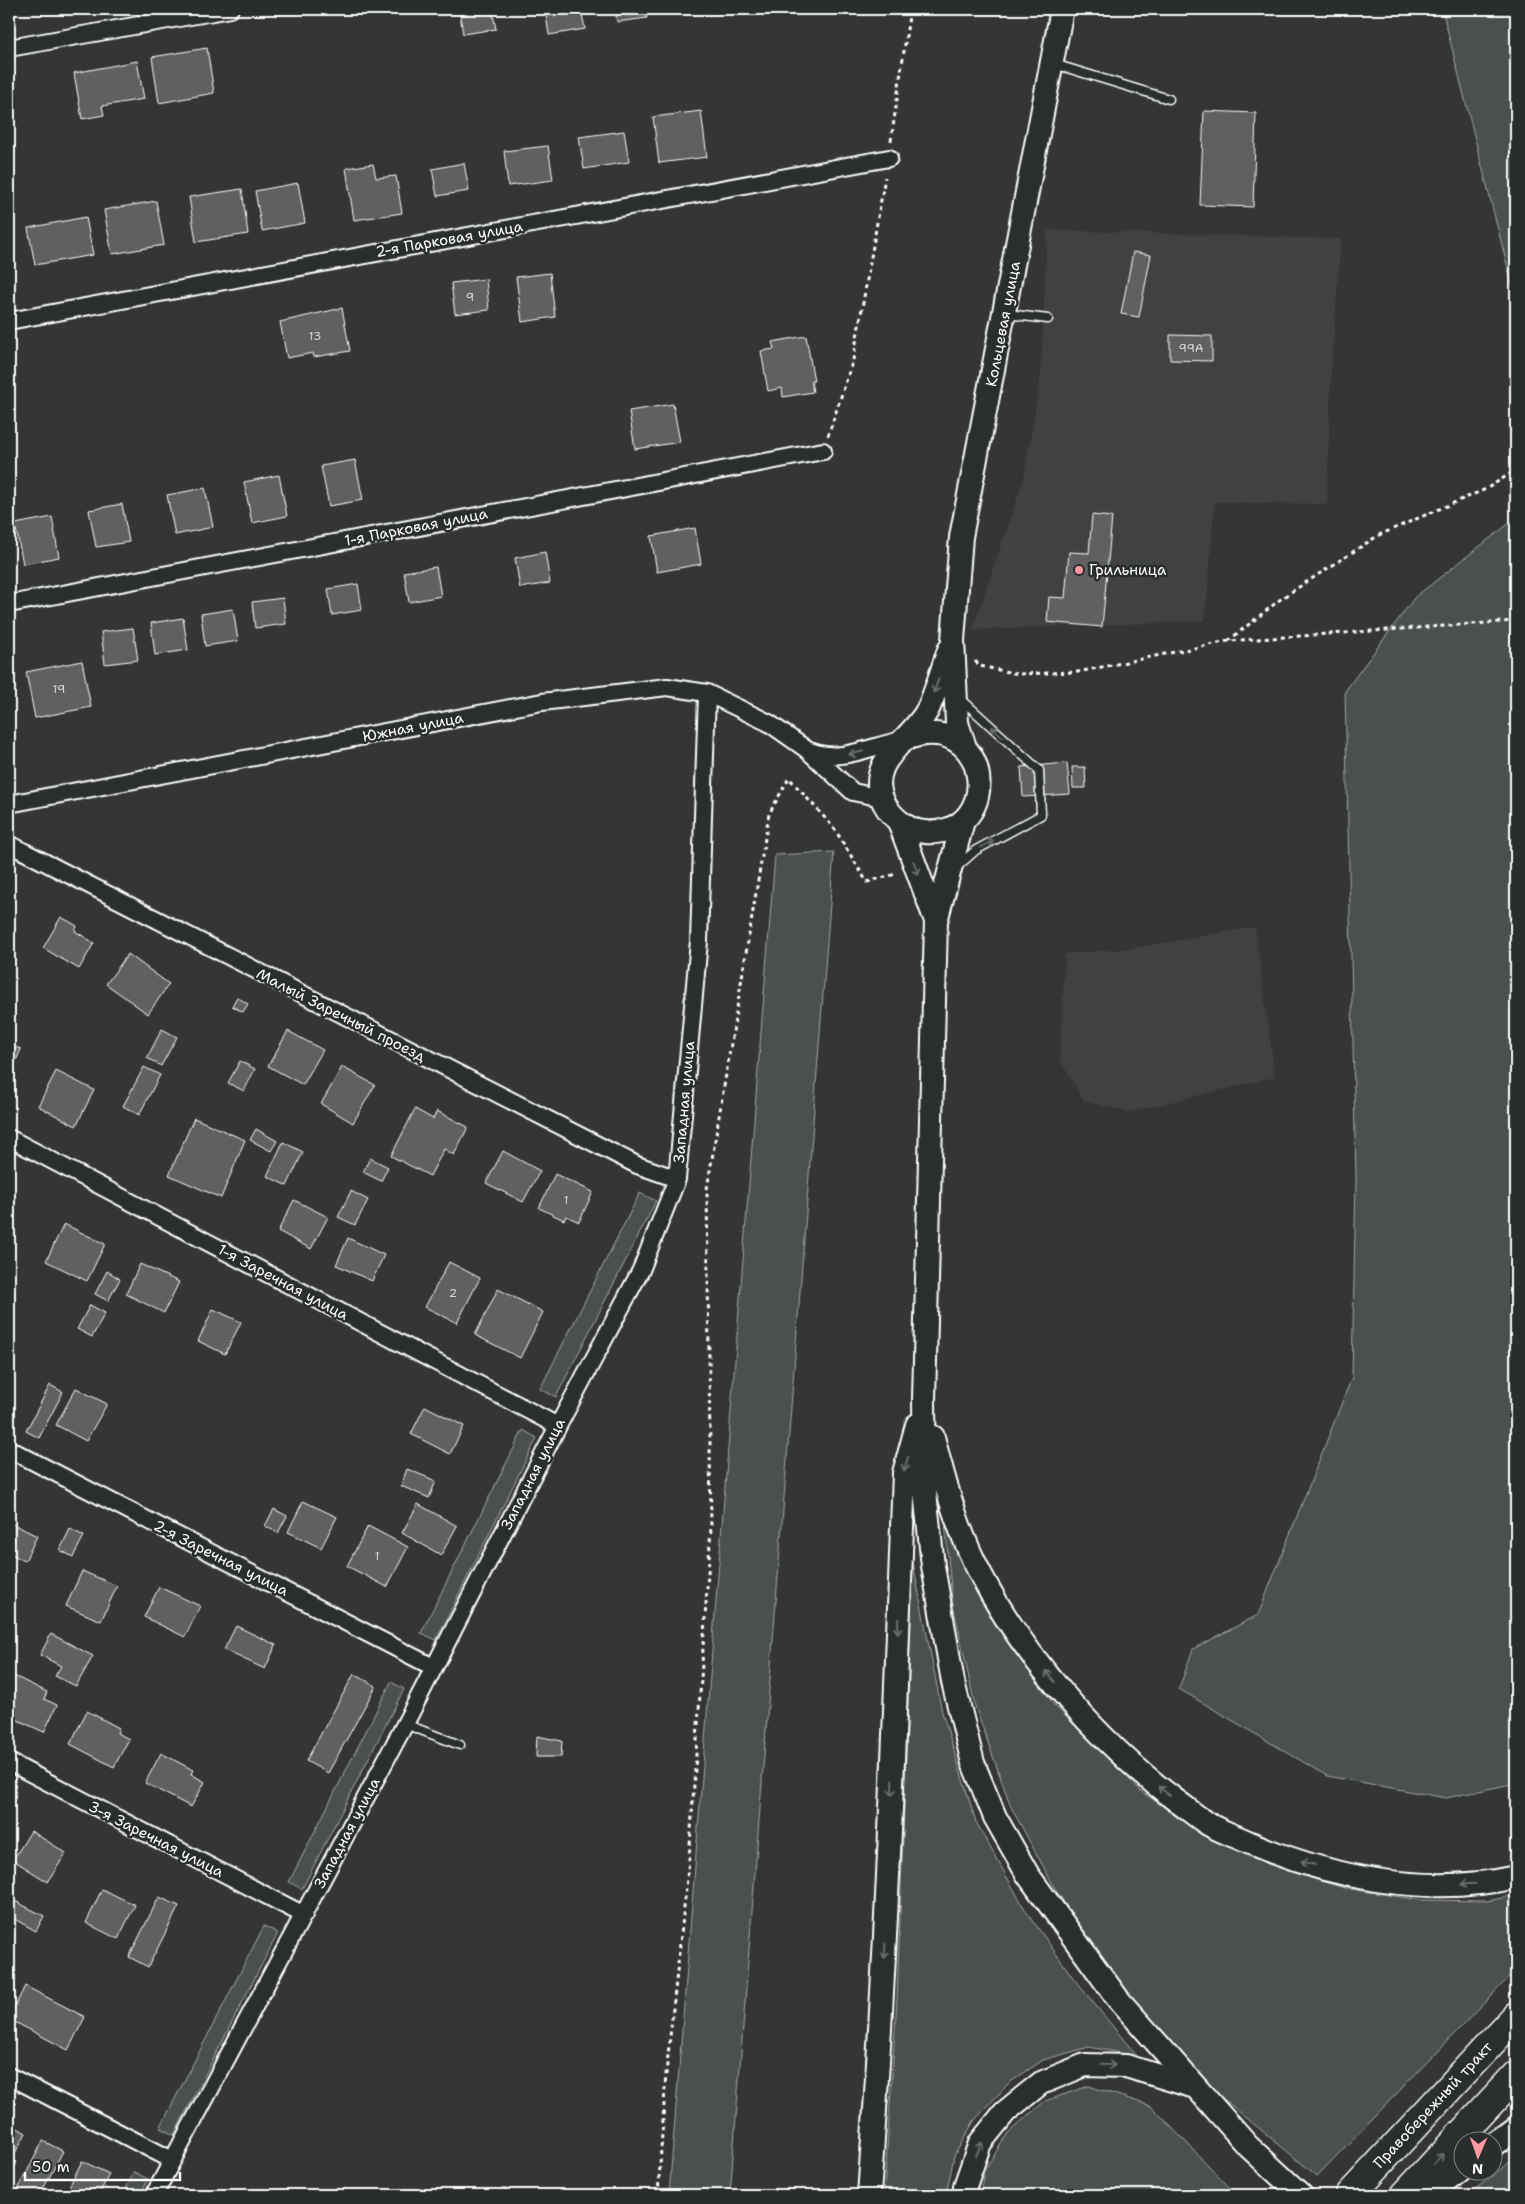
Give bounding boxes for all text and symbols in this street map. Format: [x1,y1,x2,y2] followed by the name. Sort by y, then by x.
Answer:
[374,216,525,262] street label: 2-я Парковая улица
[981,259,1025,388] street label: Кольцевая улица
[466,289,474,305] house number: 9
[309,328,321,344] house number: 13
[1178,340,1204,356] house number: 99А
[343,503,490,551] street label: 1-я Парковая улица
[1089,560,1167,580] place label: Грильница
[1073,564,1085,576] marker: Грильница
[931,677,940,693] one-way arrow
[53,681,65,697] house number: 19
[361,707,466,747] street label: Южная улица
[991,727,1004,738] one-way arrow
[849,748,865,758] one-way arrow
[979,839,994,849] one-way arrow
[912,860,921,875] one-way arrow
[253,964,429,1067] street label: Малый Заречный проезд
[669,1039,699,1164] street label: Западная улица
[563,1192,569,1208] house number: 1
[214,1239,352,1325] street label: 1-я Заречная улица
[449,1285,457,1301] house number: 2
[496,1414,570,1533] street label: Западная улица
[901,1455,911,1471] one-way arrow
[150,1515,292,1601] street label: 2-я Заречная улица
[374,1548,380,1564] house number: 1
[893,1618,903,1634] one-way arrow
[1044,1670,1055,1683] one-way arrow
[309,1774,385,1892] street label: Западная улица
[888,1780,897,1796] one-way arrow
[1157,1786,1171,1796] one-way arrow
[85,1796,228,1882] street label: 3-я Заречная улица
[1300,1858,1316,1868] one-way arrow
[1460,1879,1476,1888] one-way arrow
[881,1942,890,1958] one-way arrow
[1369,2037,1497,2173] street label: Правобережный тракт
[1100,2061,1116,2070] one-way arrow
[1452,2132,1502,2182] north arrow
[974,2142,984,2157] one-way arrow
[25,2149,180,2181] scale bar
[1433,2153,1444,2166] one-way arrow
[32,2157,70,2177] text: 50 m
[1472,2160,1483,2178] text: N

